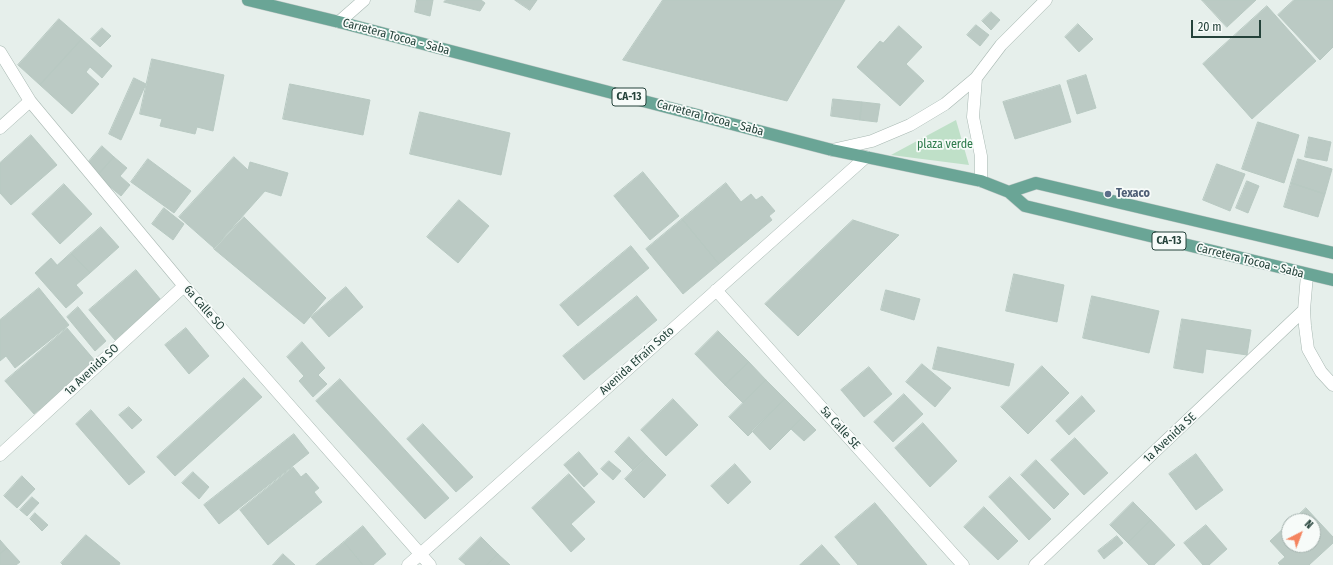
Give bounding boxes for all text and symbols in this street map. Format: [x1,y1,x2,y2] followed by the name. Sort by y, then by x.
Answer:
[1193,12,1263,38] scale bar
[341,16,451,58] street label: Carretera Tocoa - Saba
[1198,20,1222,34] text: 20 m
[612,88,646,106] road number: CA-13
[655,97,765,139] street label: Carretera Tocoa - Saba
[917,138,973,152] park label: plaza verde
[1116,187,1150,201] place label: Texaco
[1103,189,1113,199] marker: Texaco
[1152,232,1186,250] road number: CA-13
[1195,241,1305,281] street label: Carretera Tocoa - Saba
[181,283,227,333] street label: 6a Calle SO
[597,324,677,398] street label: Avenida Efraín Soto
[62,341,122,399] street label: 1a Avenida SO
[817,404,863,452] street label: 5a Calle SE
[1141,410,1199,466] street label: 1a Avenida SE
[1281,513,1321,553] north arrow
[1302,517,1315,531] text: N

